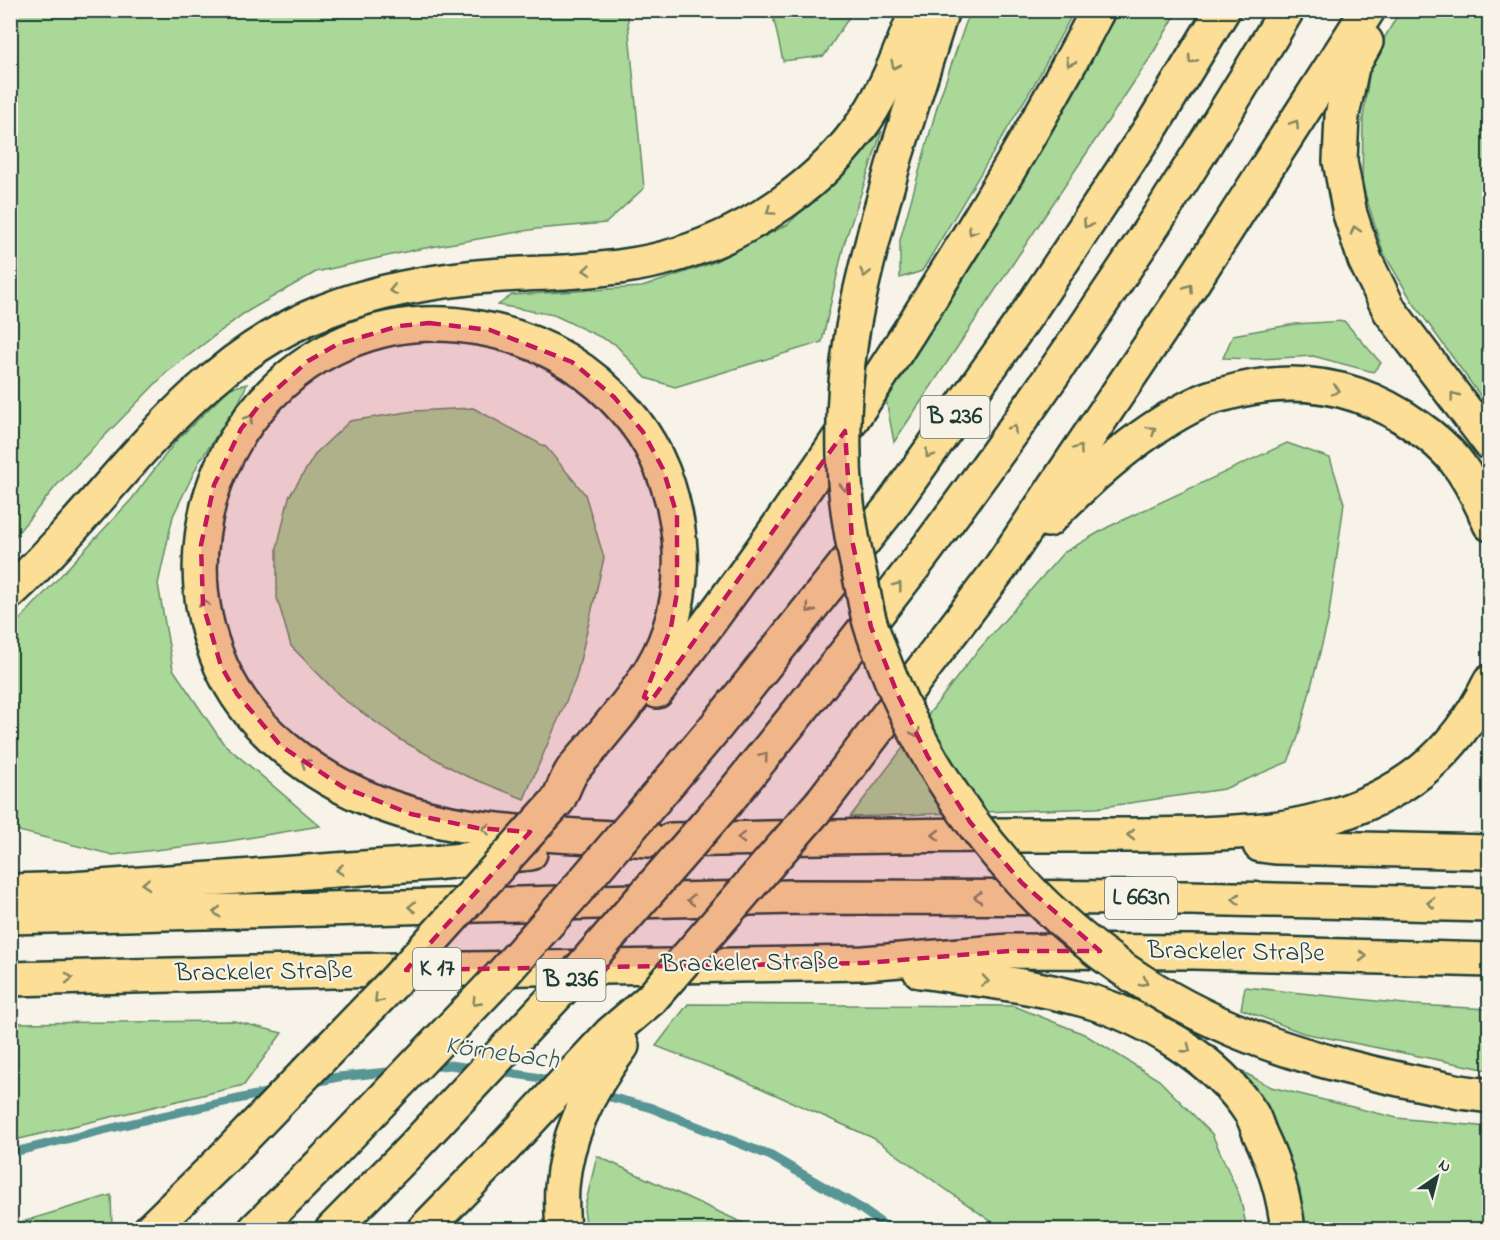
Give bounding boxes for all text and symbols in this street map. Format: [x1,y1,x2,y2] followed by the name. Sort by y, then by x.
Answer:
[1188,54,1200,64] one-way arrow
[1066,56,1077,66] one-way arrow
[890,58,902,69] one-way arrow
[1288,120,1299,131] one-way arrow
[766,204,777,215] one-way arrow
[1083,218,1094,229] one-way arrow
[968,225,980,235] one-way arrow
[1350,225,1362,236] one-way arrow
[583,263,592,276] one-way arrow
[860,267,873,277] one-way arrow
[389,282,399,295] one-way arrow
[1182,284,1193,295] one-way arrow
[1331,383,1341,396] one-way arrow
[1451,392,1462,403] one-way arrow
[920,396,990,438] road number: B 236
[242,415,253,426] one-way arrow
[1006,425,1017,436] one-way arrow
[1145,426,1156,437] one-way arrow
[1072,445,1083,456] one-way arrow
[925,447,936,458] one-way arrow
[839,482,852,491] one-way arrow
[890,582,901,593] one-way arrow
[198,599,210,608] one-way arrow
[806,602,817,613] one-way arrow
[909,727,921,738] one-way arrow
[756,752,767,763] one-way arrow
[300,759,311,770] one-way arrow
[482,823,491,836] one-way arrow
[931,829,940,841] one-way arrow
[1126,829,1135,841] one-way arrow
[736,832,745,844] one-way arrow
[336,863,345,876] one-way arrow
[141,877,151,890] one-way arrow
[1105,877,1177,919] road number: L 663n
[974,891,983,903] one-way arrow
[1232,892,1241,905] one-way arrow
[686,894,695,906] one-way arrow
[1427,896,1436,909] one-way arrow
[408,901,417,913] one-way arrow
[213,905,222,918] one-way arrow
[1146,932,1325,974] street label: Brackeler Straße
[660,943,839,985] street label: Brackeler Straße
[413,948,461,990] road number: K 17
[1358,949,1367,962] one-way arrow
[174,952,353,994] street label: Brackeler Straße
[536,959,606,1001] road number: B 236
[64,971,73,984] one-way arrow
[980,974,989,986] one-way arrow
[1138,975,1148,986] one-way arrow
[374,993,385,1003] one-way arrow
[472,994,483,1005] one-way arrow
[443,1027,563,1081] water label: Körnebach
[1180,1042,1191,1053] one-way arrow
[1407,1147,1467,1207] north arrow
[1433,1153,1456,1179] text: N

